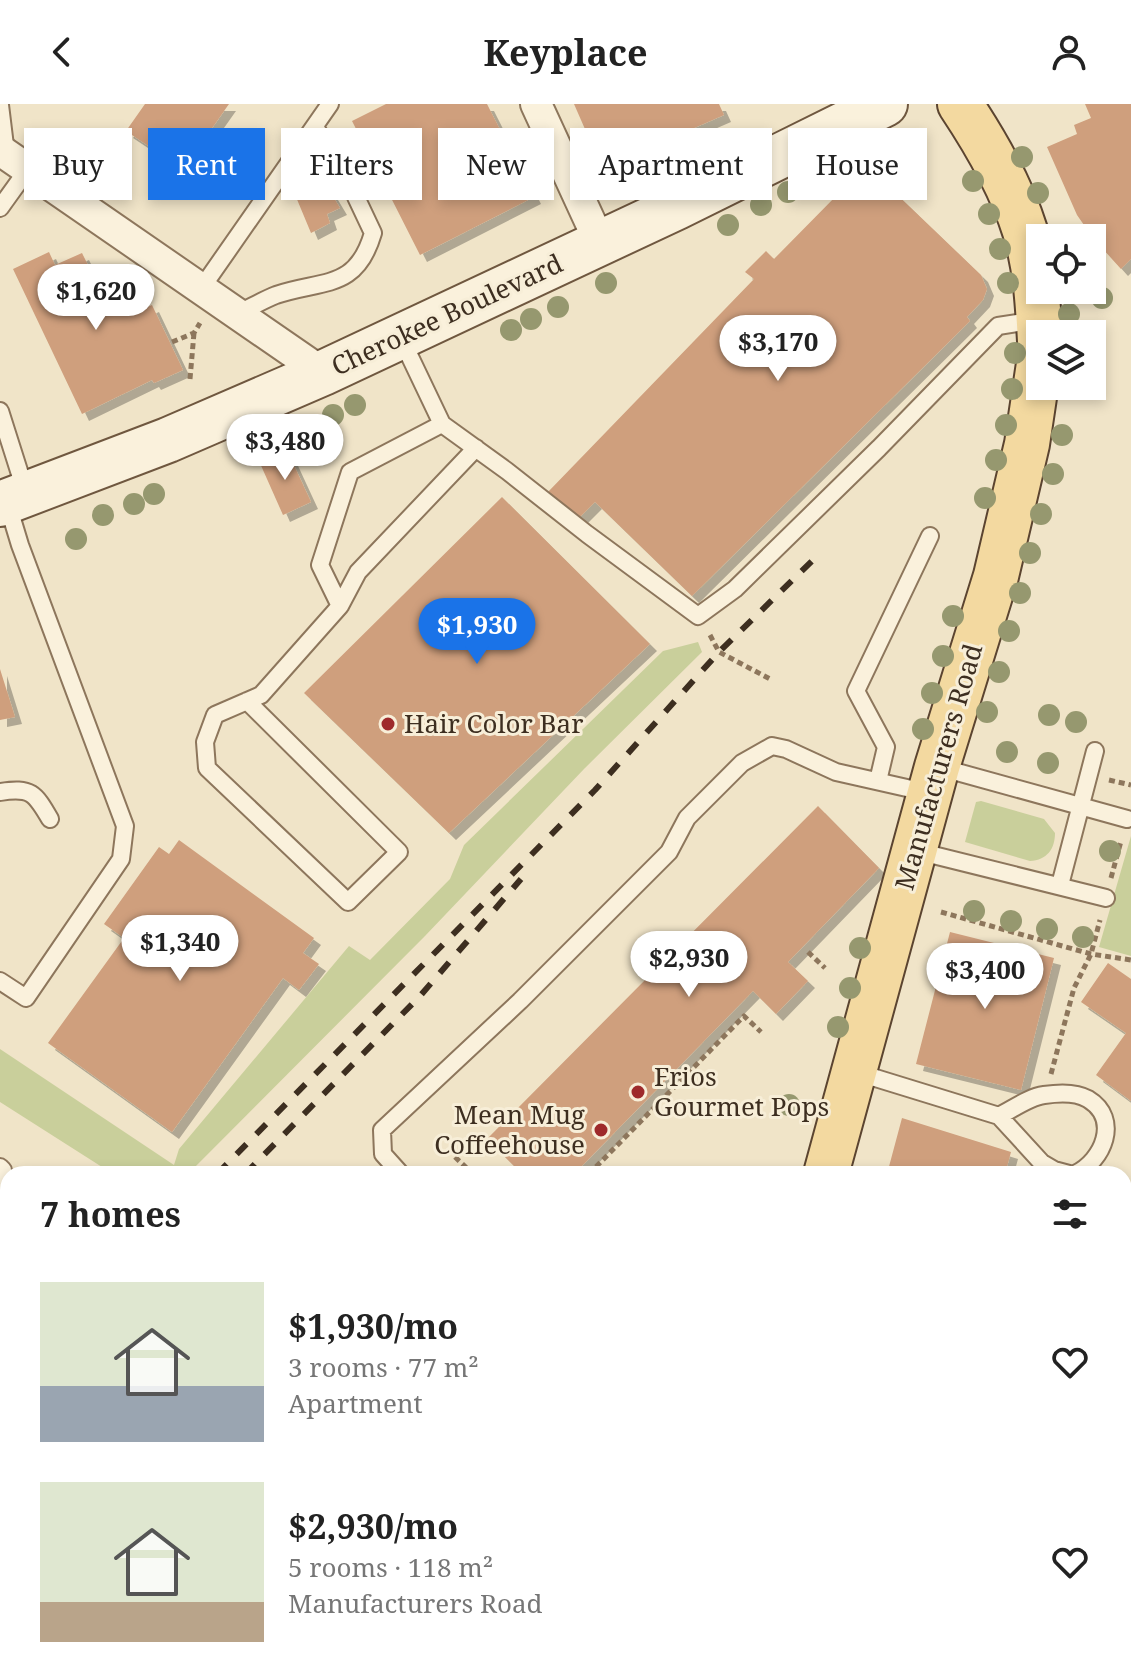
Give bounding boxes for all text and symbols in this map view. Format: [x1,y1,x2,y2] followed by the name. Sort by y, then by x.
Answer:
[483,28,648,77] text: Keyplace
[40,30,84,74] icon: back
[1047,30,1091,74] icon: person
[24,128,132,200] chip: Buy
[148,128,265,200] chip: Rent
[281,128,422,200] chip: Filters
[438,128,554,200] chip: New
[570,128,772,200] chip: Apartment
[788,128,927,200] chip: House
[1026,224,1106,400] map controls
[1026,224,1106,304] button: locate
[325,245,568,384] street label: Cherokee Boulevard
[31,264,161,332] pin: $1,620
[55,272,137,308] text: $1,620
[713,315,843,383] pin: $3,170
[1026,320,1106,400] button: layers
[737,323,819,359] text: $3,170
[220,414,350,482] pin: $3,480
[244,422,326,458] text: $3,480
[412,598,542,666] pin: $1,930
[436,606,518,642] text: $1,930
[886,639,990,894] street label: Manufacturers Road
[404,705,584,741] place label: Hair Color Bar
[379,715,397,733] marker: Hair Color Bar
[115,915,245,983] pin: $1,340
[139,923,221,959] text: $1,340
[624,931,754,999] pin: $2,930
[648,939,730,975] text: $2,930
[920,943,1050,1011] pin: $3,400
[944,951,1026,987] text: $3,400
[654,1058,829,1124] place label: Frios Gourmet Pops
[629,1083,647,1101] marker: Frios Gourmet Pops
[434,1096,585,1162] place label: Mean Mug Coffeehouse
[592,1121,610,1139] marker: Mean Mug Coffeehouse
[40,1191,181,1237] text: 7 homes
[1048,1192,1092,1236] icon: filters
[288,1303,458,1349] text: $1,930/mo
[104,1314,200,1410] icon: home
[1048,1340,1092,1384] icon: heart
[288,1349,479,1385] text: 3 rooms · 77 m²
[288,1385,423,1421] text: Apartment
[288,1503,458,1549] text: $2,930/mo
[104,1514,200,1610] icon: home
[1048,1540,1092,1584] icon: heart
[288,1549,493,1585] text: 5 rooms · 118 m²
[288,1585,543,1621] text: Manufacturers Road

